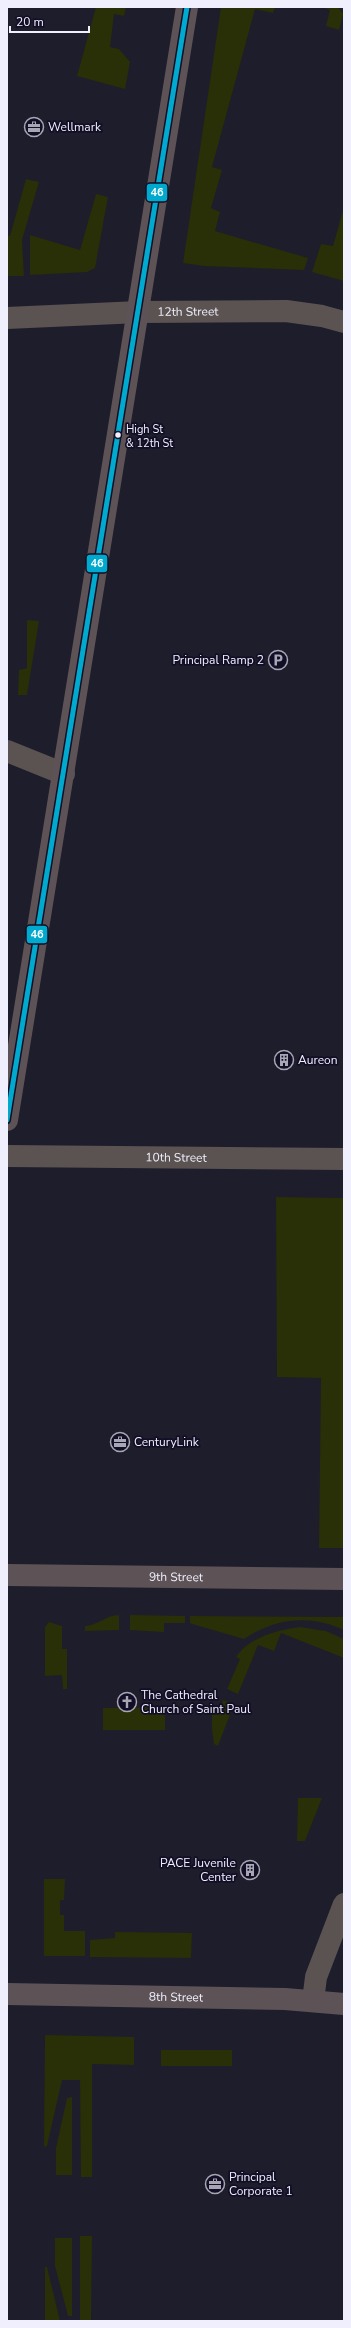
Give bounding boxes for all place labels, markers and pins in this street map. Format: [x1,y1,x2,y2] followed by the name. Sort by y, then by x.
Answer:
[23,116,45,138] office icon: Wellmark
[48,119,102,135] place label: Wellmark
[126,422,173,451] place label: High St & 12th St
[113,430,123,440] marker: High St & 12th St
[267,649,289,671] parking icon: Principal Ramp 2
[172,652,264,668] place label: Principal Ramp 2
[273,1049,295,1071] building icon: Aureon
[298,1052,338,1068] place label: Aureon
[109,1431,131,1453] office icon: CenturyLink
[134,1434,200,1450] place label: CenturyLink
[141,1687,251,1717] place label: The Cathedral Church of Saint Paul
[116,1691,138,1713] church icon: The Cathedral Church of Saint Paul
[160,1855,237,1885] place label: PACE Juvenile Center
[239,1859,261,1881] building icon: PACE Juvenile Center
[229,2169,293,2199] place label: Principal Corporate 1
[204,2173,226,2195] office icon: Principal Corporate 1

